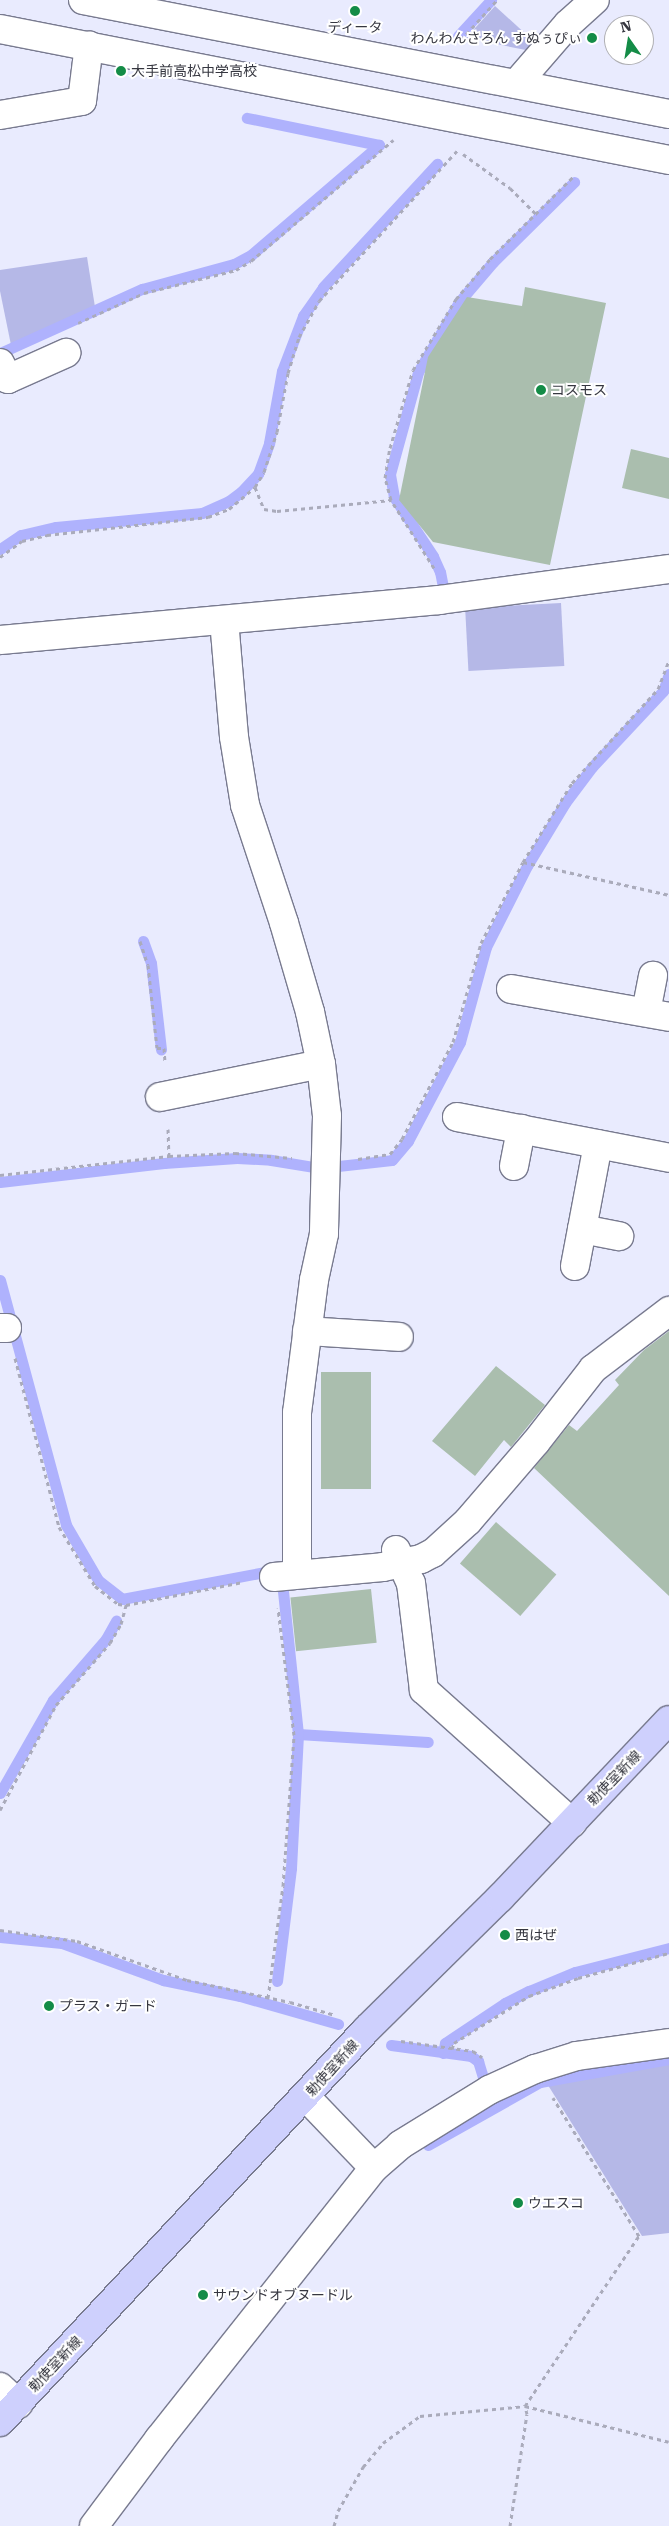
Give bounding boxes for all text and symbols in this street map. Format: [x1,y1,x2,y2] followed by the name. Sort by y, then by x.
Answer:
[349,5,361,17] marker: ディータ
[604,15,654,65] north arrow
[619,17,633,35] text: N
[327,19,383,35] place label: ディータ
[410,30,582,46] place label: わんわんさろん すぬぅぴぃ
[586,32,598,44] marker: わんわんさろん すぬぅぴぃ
[131,63,257,79] place label: 大手前高松中学高校
[115,65,127,77] marker: 大手前高松中学高校
[551,382,607,398] place label: コスモス
[535,384,547,396] marker: コスモス
[584,1747,644,1809] street label: 勅使室新線
[515,1927,557,1943] place label: 西はぜ
[499,1929,511,1941] marker: 西はぜ
[59,1998,157,2014] place label: プラス・ガード
[43,2000,55,2012] marker: プラス・ガード
[302,2036,362,2100] street label: 勅使室新線
[528,2195,584,2211] place label: ウエスコ
[512,2197,524,2209] marker: ウエスコ
[213,2287,353,2303] place label: サウンドオブヌードル
[197,2289,209,2301] marker: サウンドオブヌードル
[25,2333,85,2395] street label: 勅使室新線

